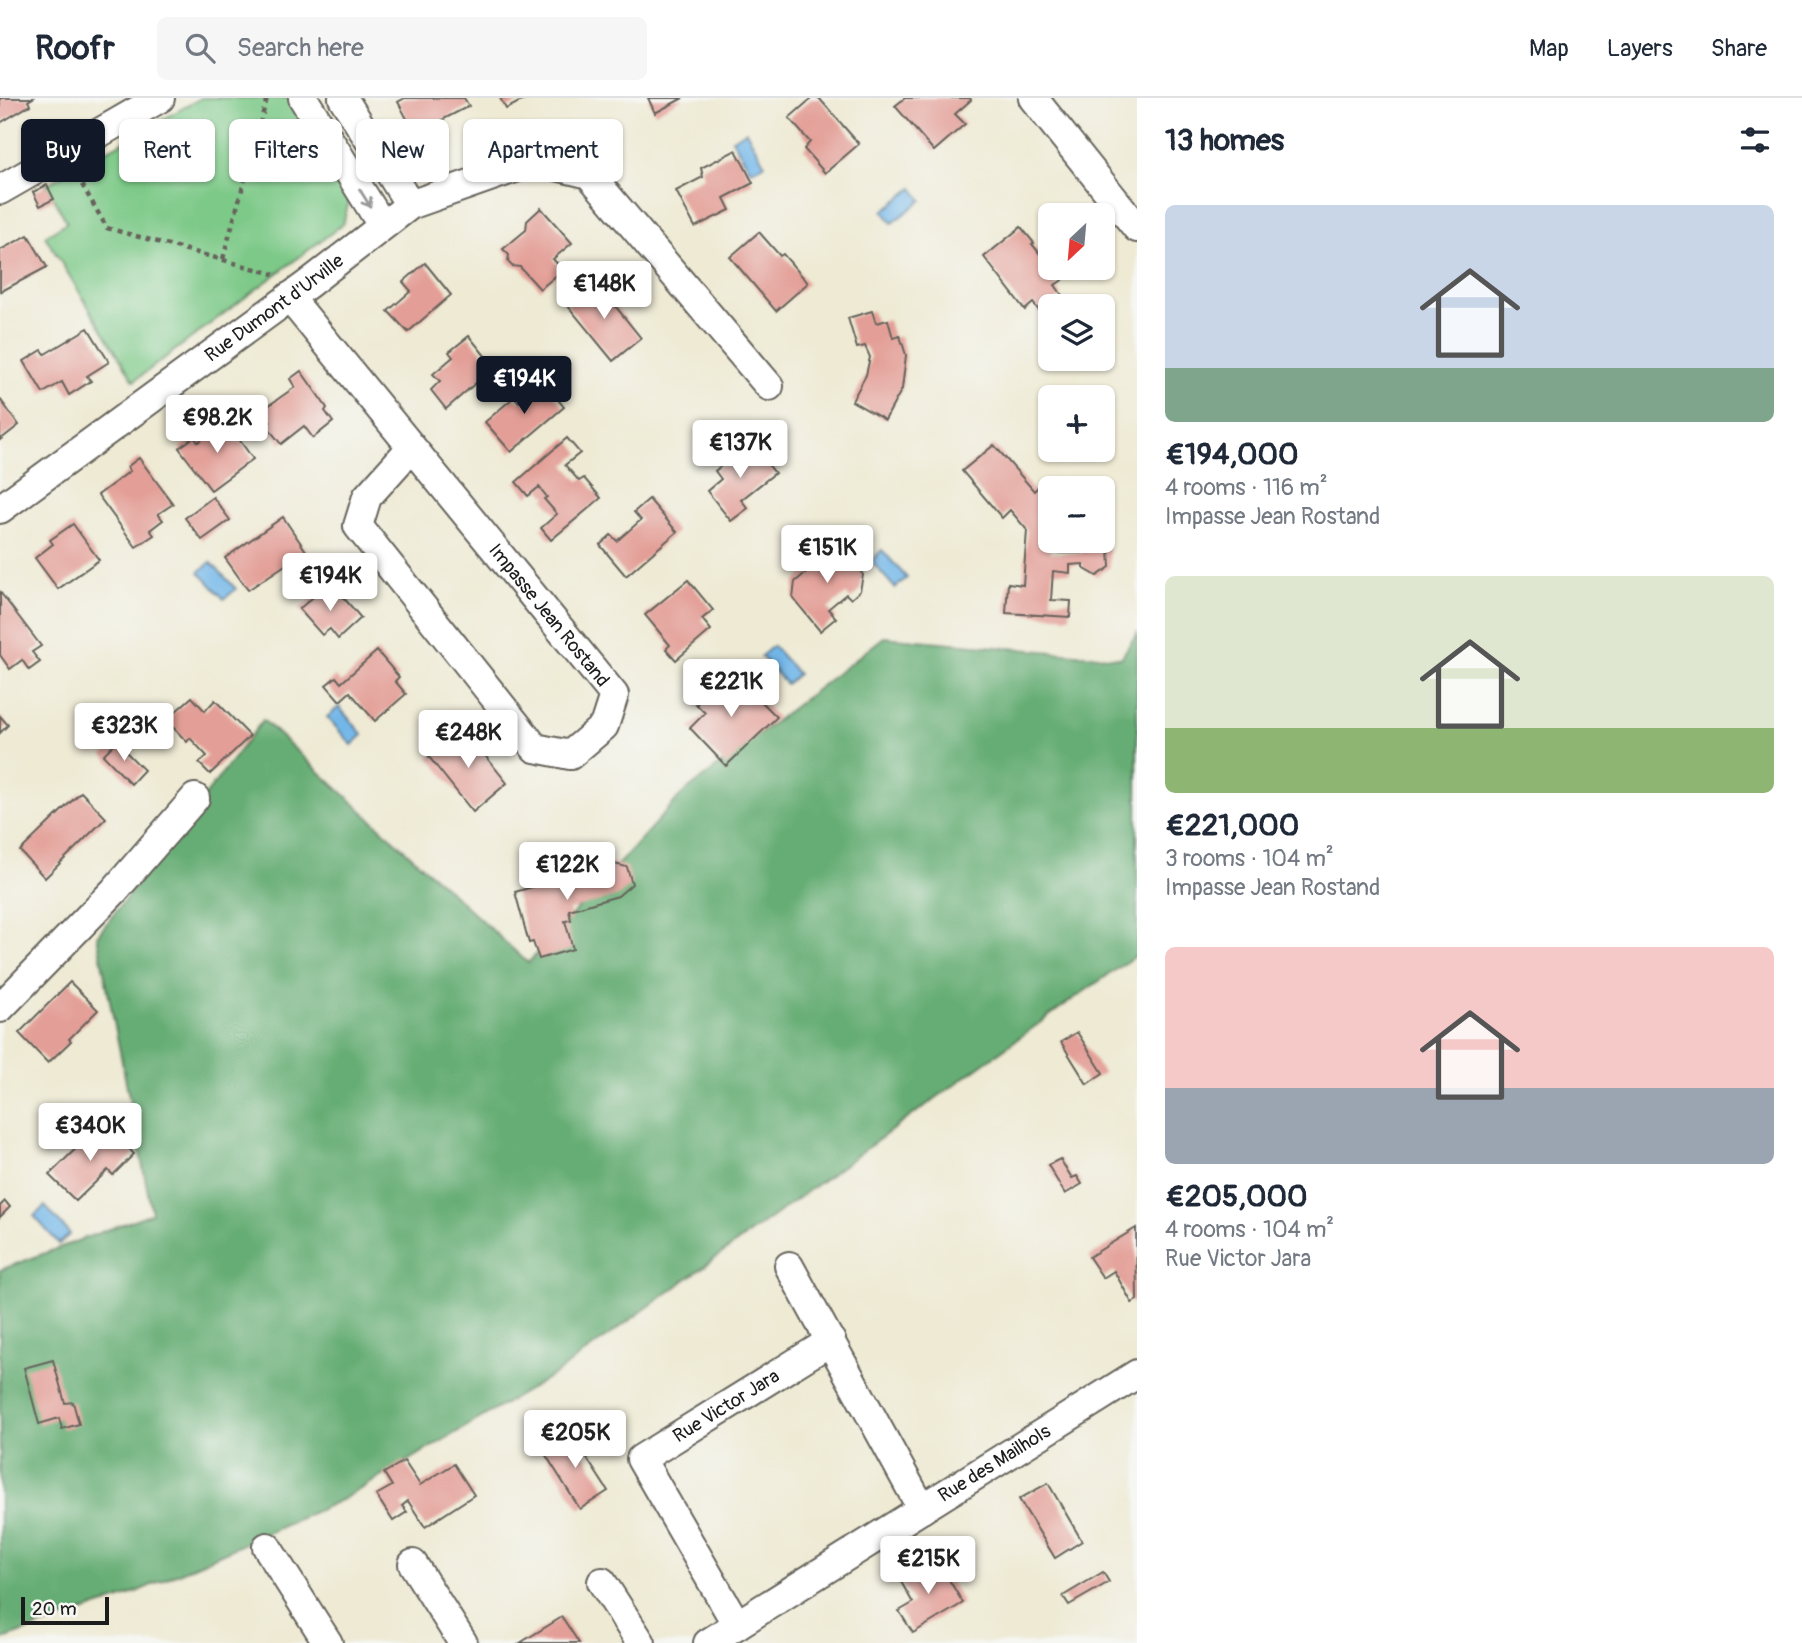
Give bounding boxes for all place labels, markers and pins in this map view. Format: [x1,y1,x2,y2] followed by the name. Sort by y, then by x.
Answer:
[555,262,653,321] pin: €148K
[475,356,573,416] pin: €194K
[160,396,274,455] pin: €98.2K
[691,420,789,480] pin: €137K
[778,526,876,585] pin: €151K
[281,554,379,613] pin: €194K
[682,660,780,719] pin: €221K
[75,704,173,763] pin: €323K
[419,710,517,770] pin: €248K
[518,842,616,902] pin: €122K
[41,1104,139,1163] pin: €340K
[526,1410,624,1470] pin: €205K
[879,1536,977,1596] pin: €215K

